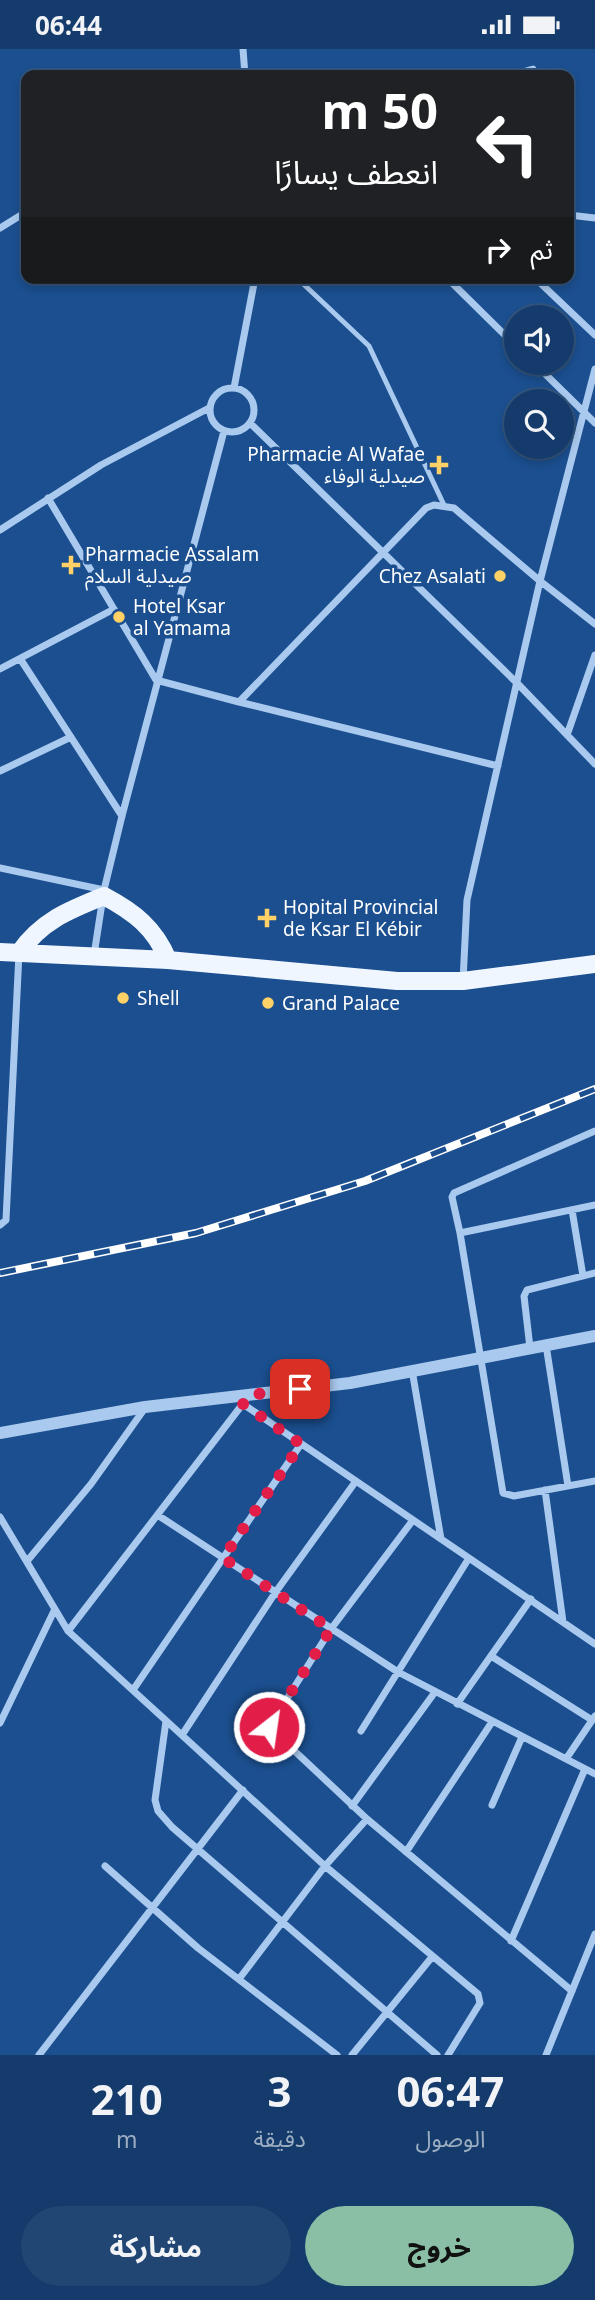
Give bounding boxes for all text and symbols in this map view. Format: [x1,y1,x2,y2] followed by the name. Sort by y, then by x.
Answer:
[35,7,102,43] text: 06:44
[321,77,438,143] text: 50 m
[462,98,553,189] icon: left
[274,150,438,193] text: انعطف يسارًا
[479,231,517,269] icon: right
[531,231,553,267] text: ثم
[504,305,574,459] map controls
[504,305,574,375] button: sound
[504,389,574,459] button: search
[247,441,425,489] place label: Pharmacie Al Wafae صيدلية الوفاء
[431,457,447,473] marker: Pharmacie Al Wafae صيدلية الوفاء
[85,541,259,591] place label: Pharmacie Assalam صيدلية السلام
[63,557,79,573] marker: Pharmacie Assalam صيدلية السلام
[379,563,486,589] place label: Chez Asalati
[492,568,508,584] marker: Chez Asalati
[133,593,231,641] place label: Hotel Ksar al Yamama
[111,609,127,625] marker: Hotel Ksar al Yamama
[283,894,438,942] place label: Hopital Provincial de Ksar El Kébir
[257,908,277,928] marker: Hopital Provincial de Ksar El Kébir
[137,985,180,1011] place label: Shell
[115,990,131,1006] marker: Shell
[282,990,400,1016] place label: Grand Palace
[260,995,276,1011] marker: Grand Palace
[270,1359,330,1419] pin
[281,1370,319,1408] icon: arrive
[232,1690,306,1764] position arrow
[268,2062,292,2119] text: 3
[396,2062,504,2119] text: 06:47
[91,2070,163,2127] text: 210
[253,2122,306,2154] text: دقيقة
[415,2122,485,2154] text: الوصول
[116,2123,137,2155] text: m
[21,2206,291,2286] button: مشاركة
[305,2206,574,2286] button: خروج

